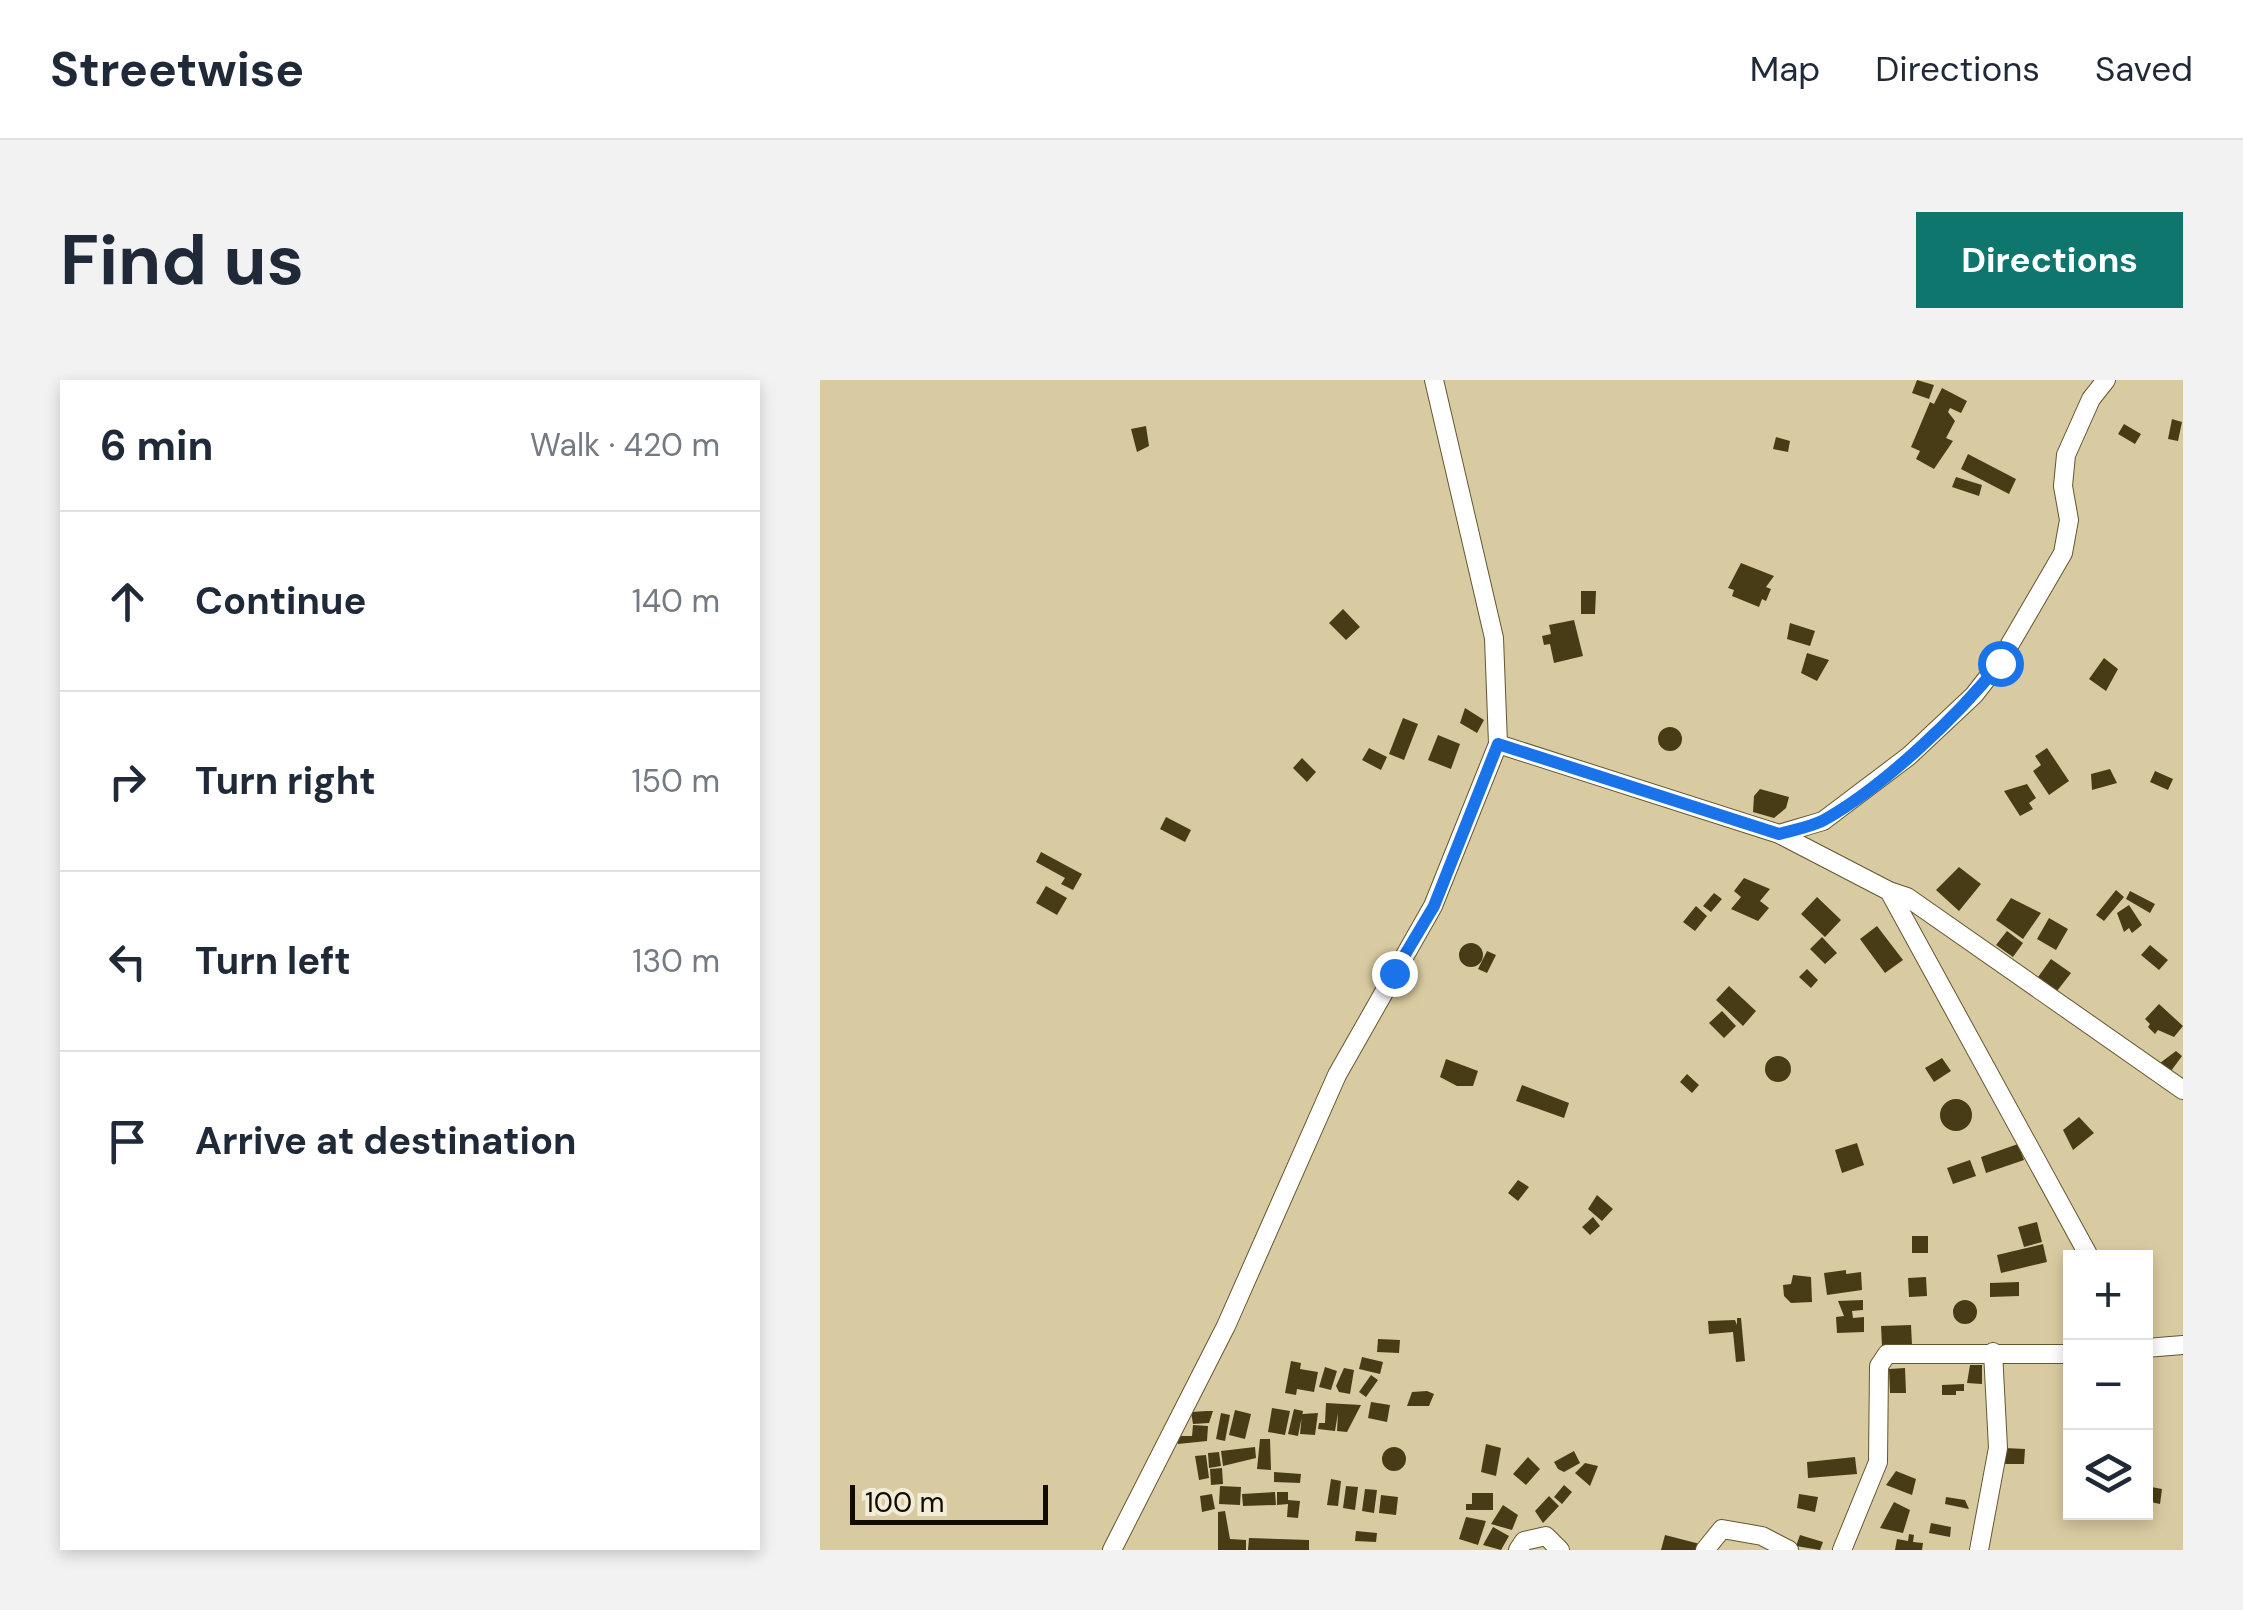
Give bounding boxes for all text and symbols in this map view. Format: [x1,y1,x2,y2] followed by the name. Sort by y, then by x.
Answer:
[50,38,304,101] text: Streetwise
[1750,46,1820,92] text: Map
[1875,46,2040,92] text: Directions
[2095,46,2193,92] text: Saved
[1916,212,2183,308] button: Directions
[60,215,304,306] text: Find us
[100,418,213,473] text: 6 min
[530,424,720,466] text: Walk · 420 m
[100,574,155,629] icon: ahead
[195,576,366,626] text: Continue
[632,580,720,622] text: 140 m
[1978,641,2024,687] route start
[100,754,155,809] icon: right
[195,756,376,806] text: Turn right
[632,760,720,802] text: 150 m
[100,934,155,989] icon: left
[195,936,351,986] text: Turn left
[632,940,720,982] text: 130 m
[1372,951,1418,997] route end
[100,1114,155,1169] icon: arrive
[195,1116,577,1166] text: Arrive at destination
[2063,1250,2153,1520] map controls
[2063,1250,2153,1340] button: +
[2063,1340,2153,1430] button: −
[2063,1430,2153,1520] button: layers
[850,1480,1048,1524] scale bar
[865,1484,944,1521] text: 100 m

